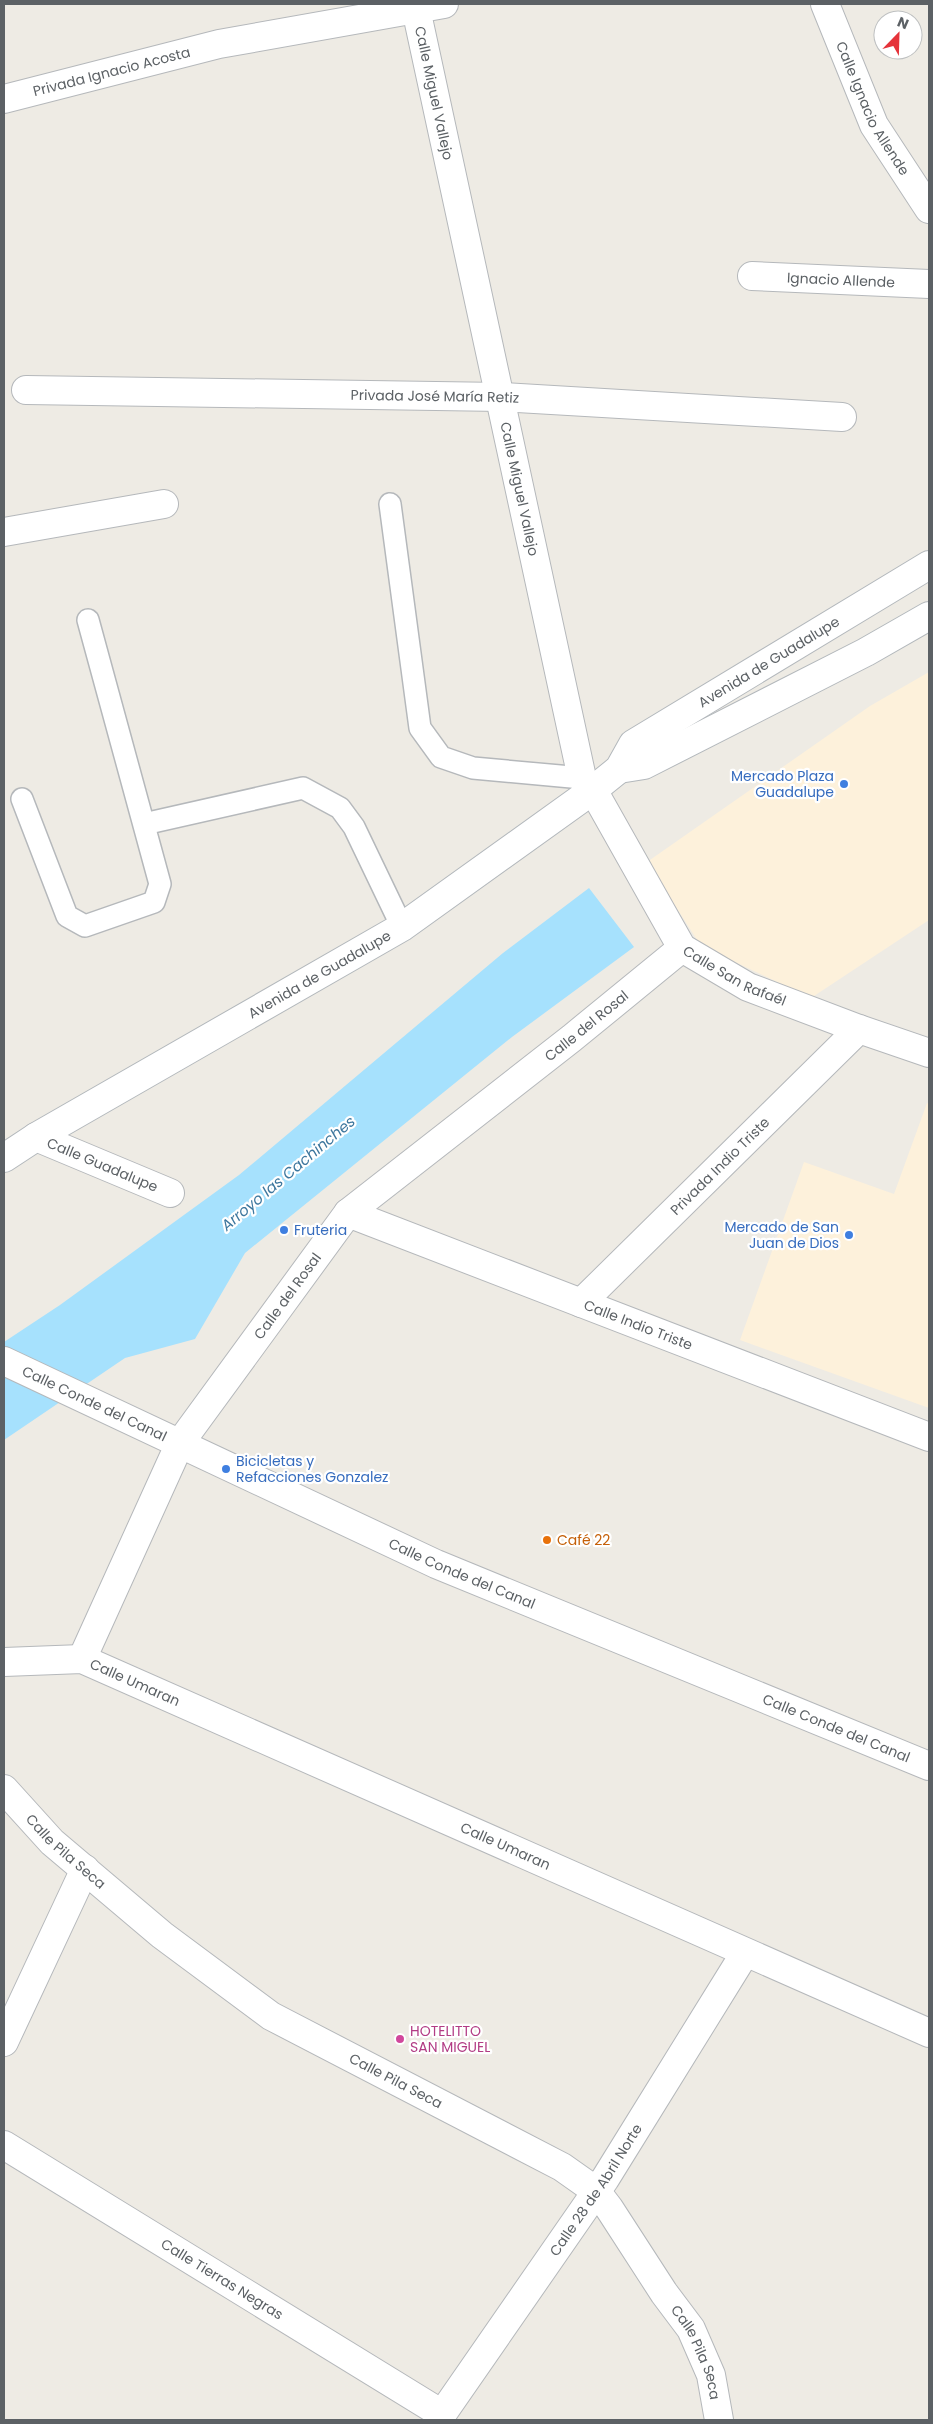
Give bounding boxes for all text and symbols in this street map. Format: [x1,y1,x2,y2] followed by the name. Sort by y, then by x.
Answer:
[873,10,923,60] north arrow
[894,12,912,34] text: N
[410,24,458,162] street label: Calle Miguel Vallejo
[831,38,915,180] street label: Calle Ignacio Allende
[31,42,192,101] street label: Privada Ignacio Acosta
[786,268,896,292] street label: Ignacio Allende
[351,385,520,408] street label: Privada José María Retiz
[495,420,544,558] street label: Calle Miguel Vallejo
[694,611,843,712] street label: Avenida de Guadalupe
[731,766,834,802] place label: Mercado Plaza Guadalupe
[838,778,850,790] marker: Mercado Plaza Guadalupe
[244,925,395,1023] street label: Avenida de Guadalupe
[679,941,789,1011] street label: Calle San Rafaél
[540,986,633,1066] street label: Calle del Rosal
[216,1111,360,1236] water label: Arroyo las Cachinches
[666,1112,774,1220] street label: Privada Indio Triste
[44,1133,161,1197] street label: Calle Guadalupe
[724,1217,839,1253] place label: Mercado de San Juan de Dios
[294,1220,347,1240] place label: Fruteria
[278,1224,290,1236] marker: Fruteria
[843,1229,855,1241] marker: Mercado de San Juan de Dios
[249,1249,326,1343] street label: Calle del Rosal
[581,1295,696,1355] street label: Calle Indio Triste
[19,1361,170,1446] street label: Calle Conde del Canal
[236,1451,389,1487] place label: Bicicletas y Refacciones Gonzalez
[220,1463,232,1475] marker: Bicicletas y Refacciones Gonzalez
[557,1530,610,1550] place label: Café 22
[385,1533,538,1614] street label: Calle Conde del Canal
[541,1534,553,1546] marker: Café 22
[87,1654,183,1711] street label: Calle Umaran
[760,1689,913,1767] street label: Calle Conde del Canal
[21,1809,110,1893] street label: Calle Pila Seca
[457,1817,554,1875] street label: Calle Umaran
[410,2021,490,2057] place label: HOTELITTO SAN MIGUEL
[394,2033,406,2045] marker: HOTELITTO SAN MIGUEL
[346,2048,446,2113] street label: Calle Pila Seca
[545,2120,647,2260] street label: Calle 28 de Abril Norte
[157,2234,287,2324] street label: Calle Tierras Negras
[666,2301,725,2401] street label: Calle Pila Seca

